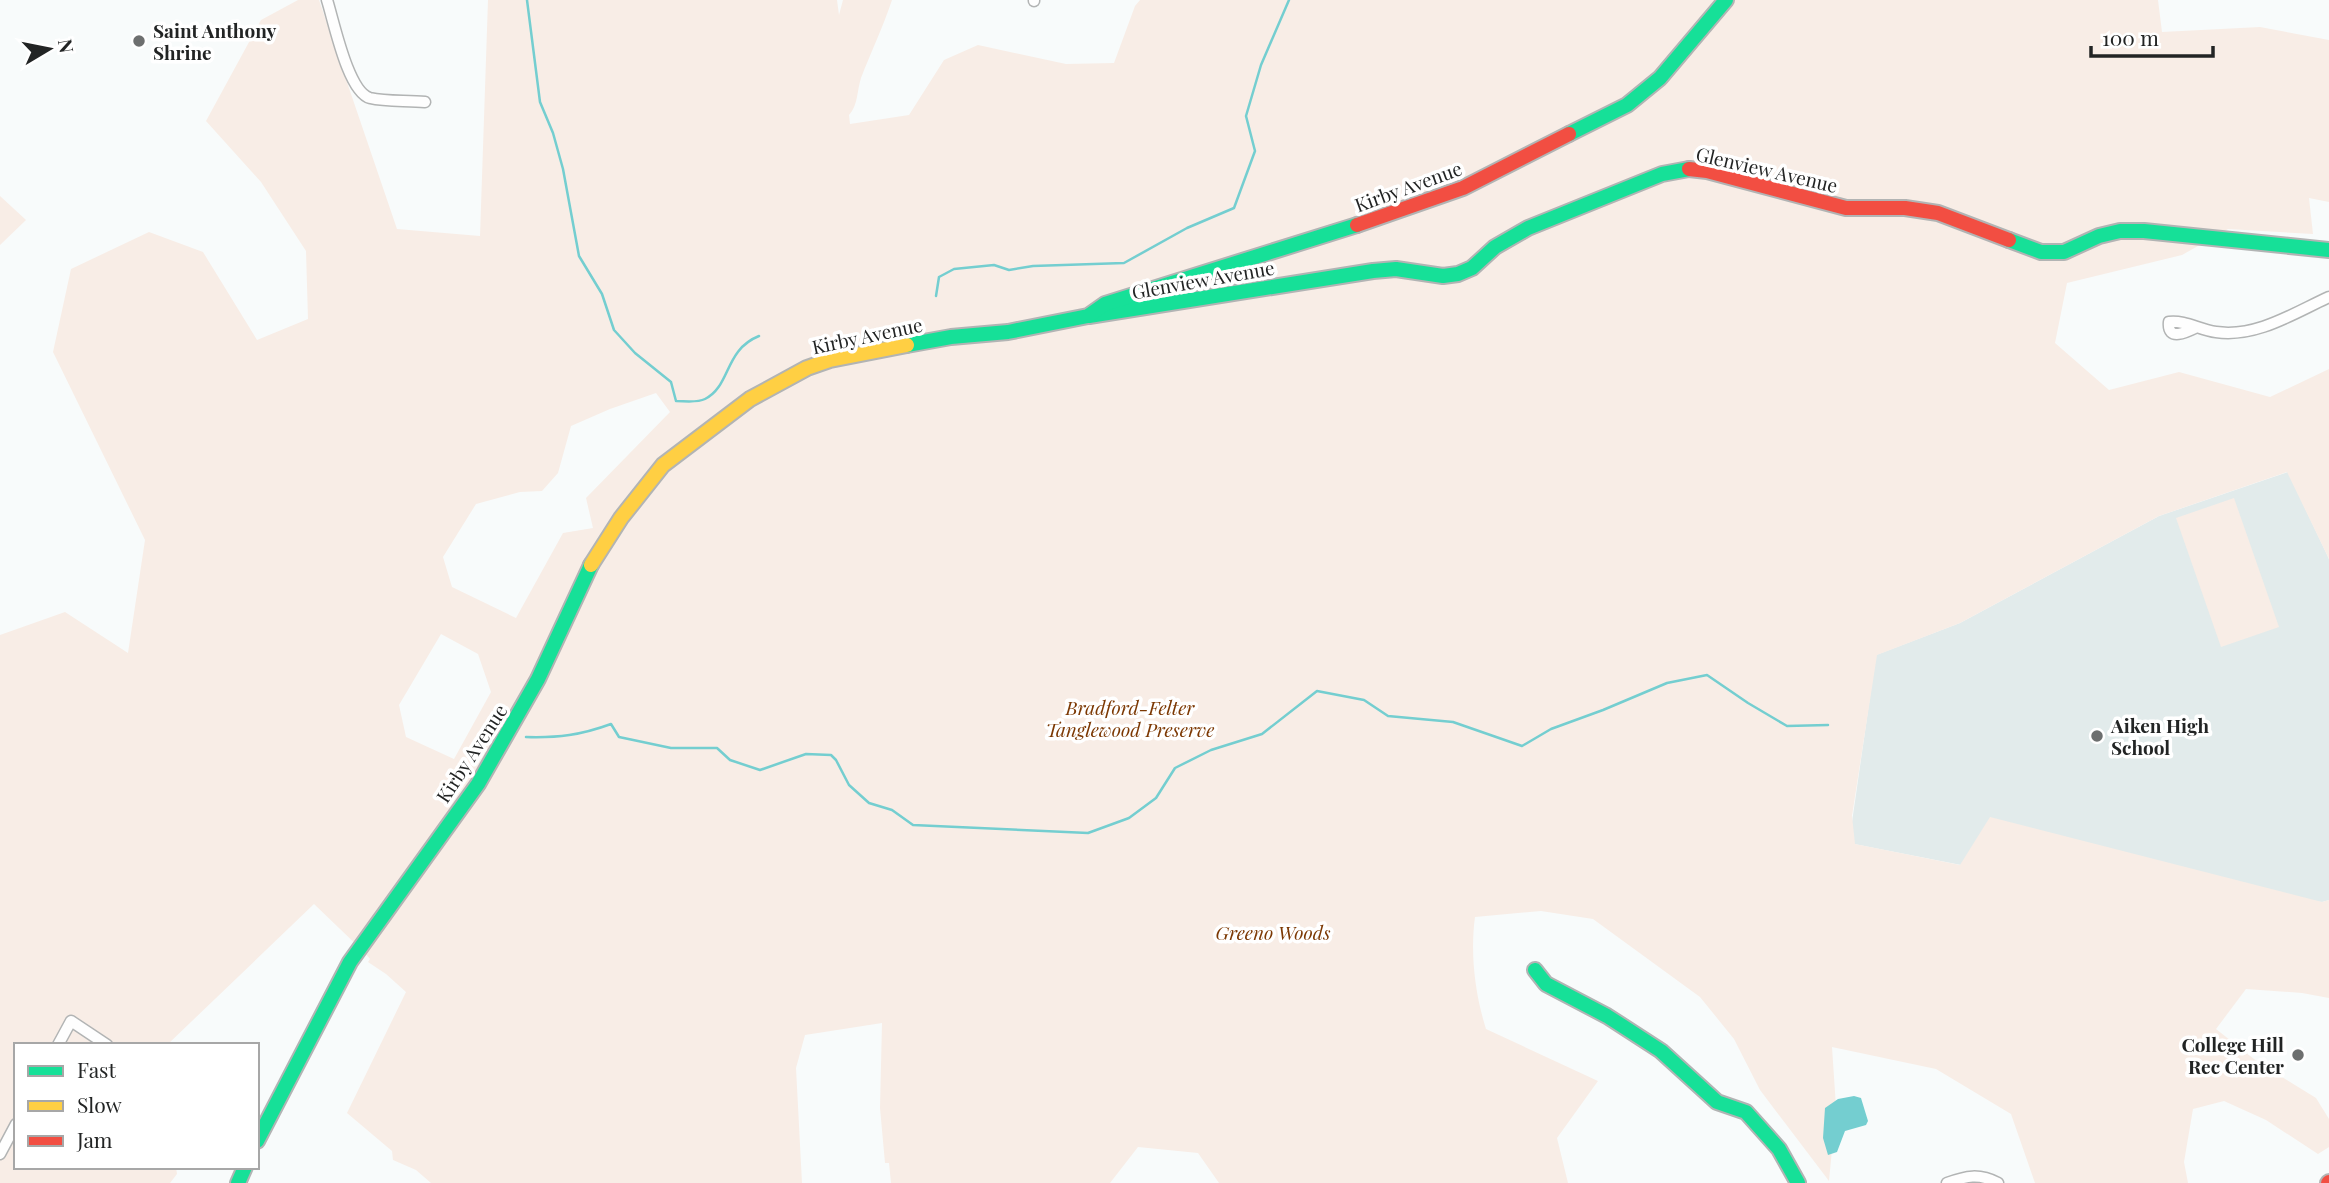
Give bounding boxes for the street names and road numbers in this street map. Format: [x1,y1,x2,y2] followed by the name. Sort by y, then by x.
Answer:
[1694,140,1840,198] street label: Glenview Avenue
[1351,155,1465,217] street label: Kirby Avenue
[1130,254,1276,304] street label: Glenview Avenue
[809,311,925,359] street label: Kirby Avenue
[429,699,513,807] street label: Kirby Avenue

